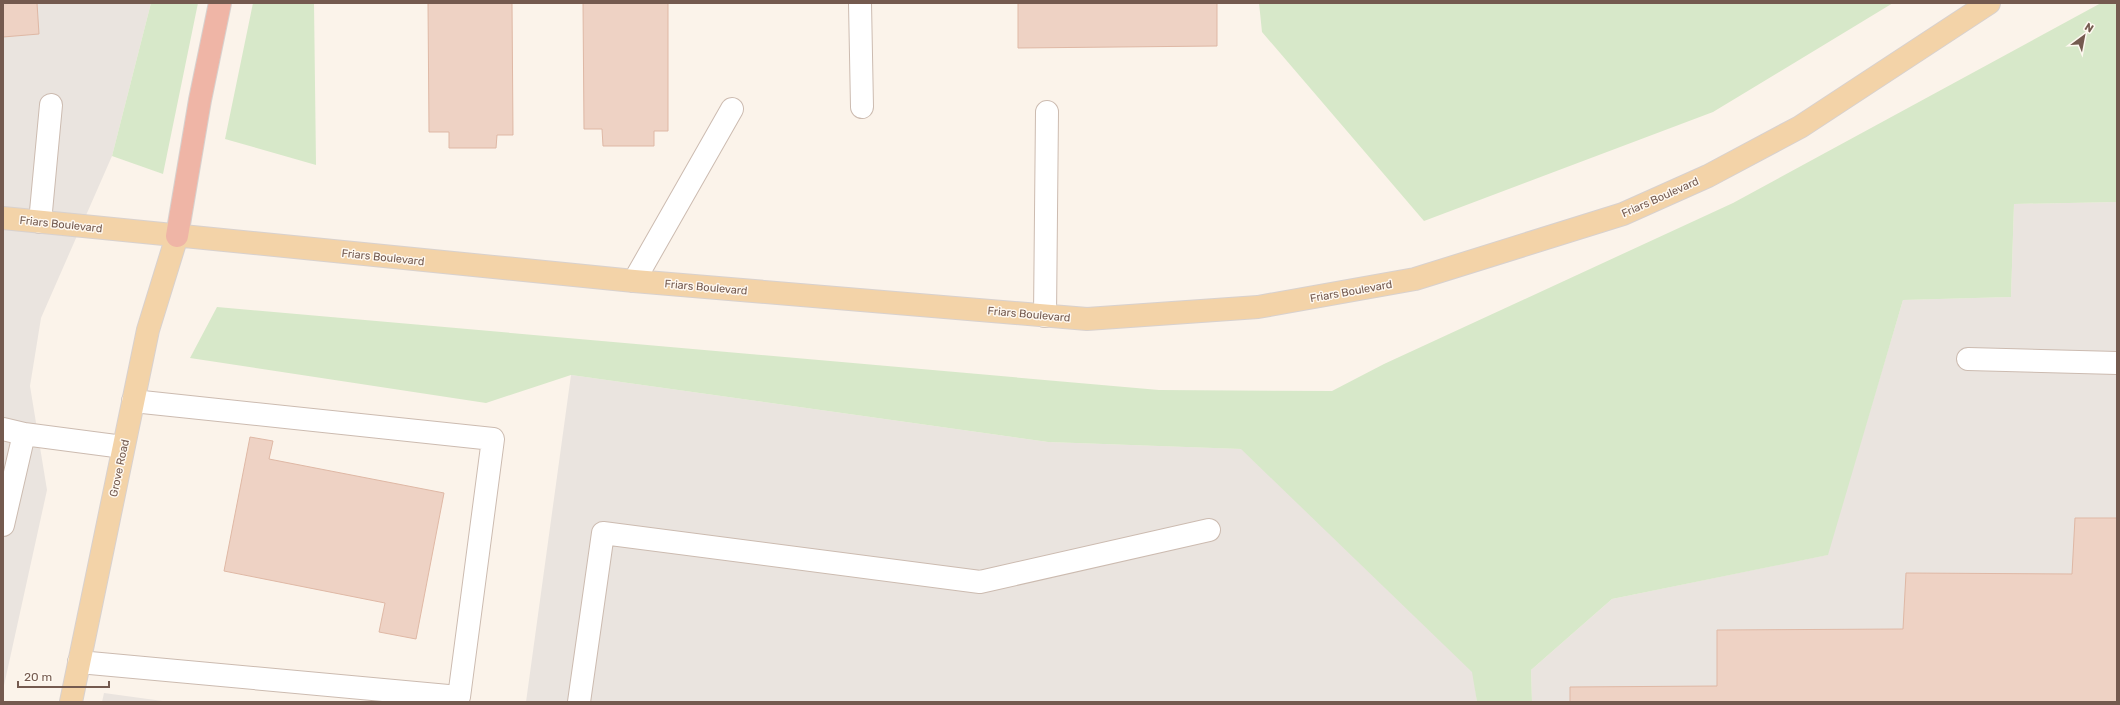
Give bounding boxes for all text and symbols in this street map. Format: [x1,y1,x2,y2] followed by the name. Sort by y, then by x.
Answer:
[2064,16,2104,56] north arrow
[2082,20,2096,36] text: N
[1620,175,1701,220] street label: Friars Boulevard
[19,214,103,235] street label: Friars Boulevard
[341,247,425,268] street label: Friars Boulevard
[664,277,748,298] street label: Friars Boulevard
[1309,278,1393,305] street label: Friars Boulevard
[987,304,1071,325] street label: Friars Boulevard
[107,438,132,498] street label: Grove Road
[18,663,109,689] scale bar
[24,670,52,684] text: 20 m

